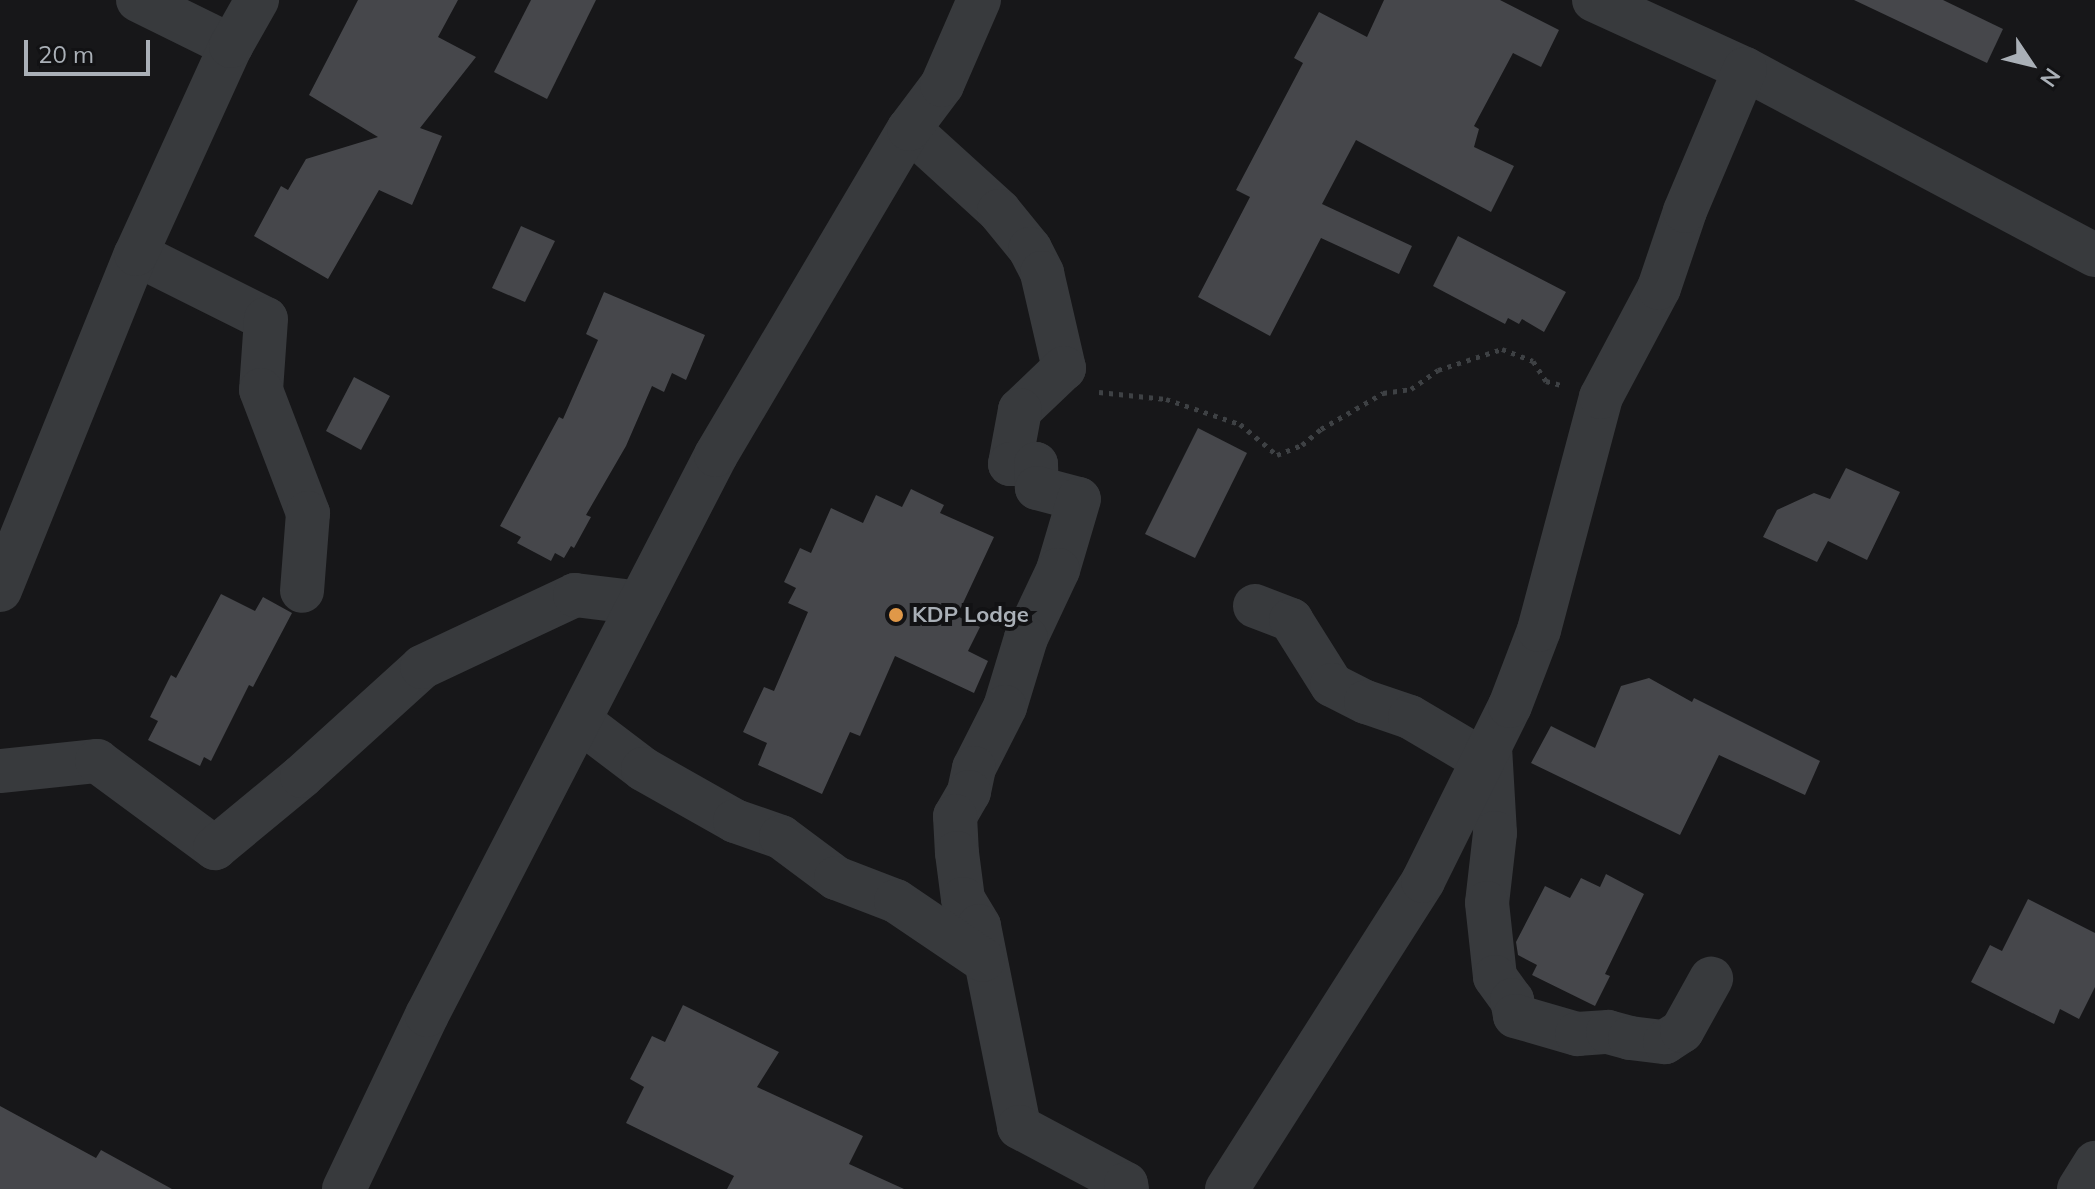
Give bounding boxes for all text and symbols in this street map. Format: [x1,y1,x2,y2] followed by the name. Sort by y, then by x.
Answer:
[28,24,154,74] scale bar
[1991,24,2071,104] north arrow
[38,39,94,69] text: 20 m
[2034,63,2067,93] text: N
[912,602,1029,628] place label: KDP Lodge
[887,606,905,624] marker: KDP Lodge

